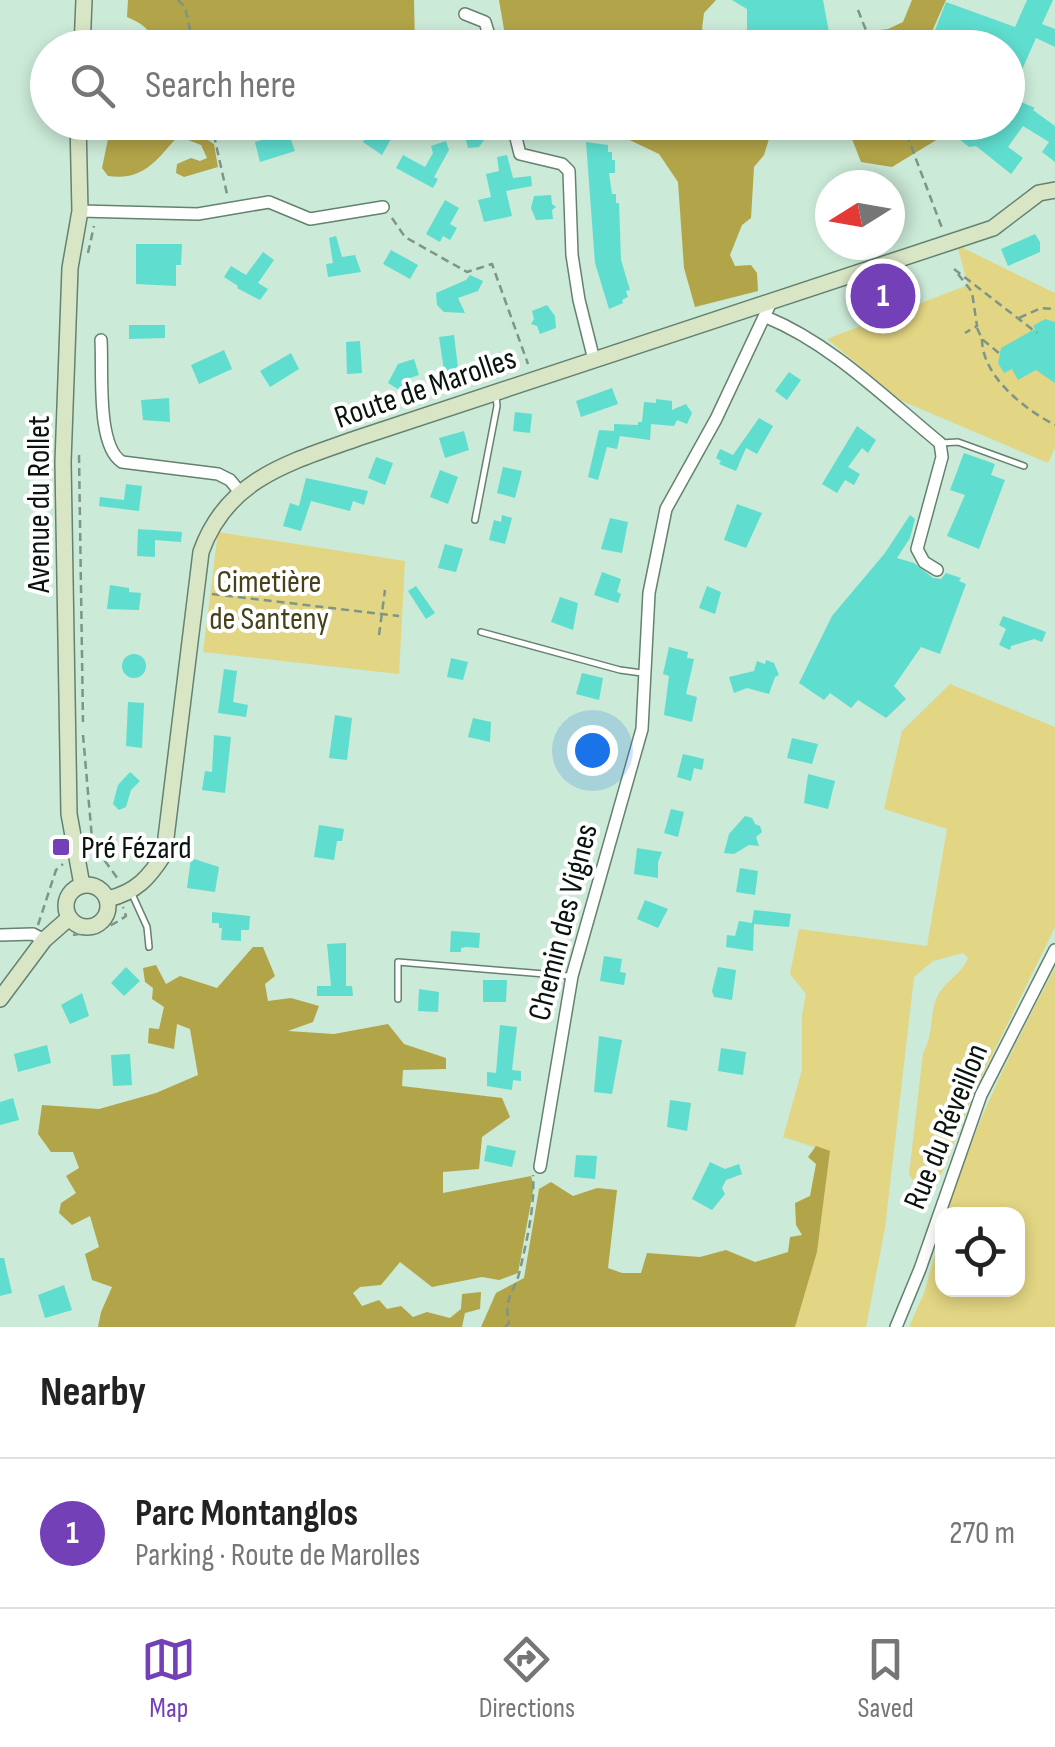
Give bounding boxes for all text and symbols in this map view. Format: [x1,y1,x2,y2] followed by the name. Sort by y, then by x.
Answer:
[30,30,1025,140] search box
[65,58,120,113] icon: search
[145,63,296,108] text: Search here
[815,170,905,260] north arrow
[850,258,916,334] pin: 1
[330,339,521,438] street label: Route de Marolles
[20,415,59,594] street label: Avenue du Rollet
[209,563,329,639] park label: Cimetière de Santeny
[567,725,618,776] your location
[520,820,607,1025] street label: Chemin des Vignes
[81,829,192,868] place label: Pré Fézard
[50,836,72,858] marker: Pré Fézard
[896,1038,997,1215] street label: Rue du Réveillon
[935,1207,1025,1297] map controls
[935,1207,1025,1297] button: locate
[40,1367,146,1418] text: Nearby
[135,1491,358,1536] text: Parc Montanglos
[66,1514,79,1553] text: 1
[949,1514,1015,1553] text: 270 m
[135,1536,420,1575] text: Parking · Route de Marolles
[141,1632,196,1725] tab: Map
[479,1632,575,1725] tab: Directions
[858,1632,914,1725] tab: Saved

